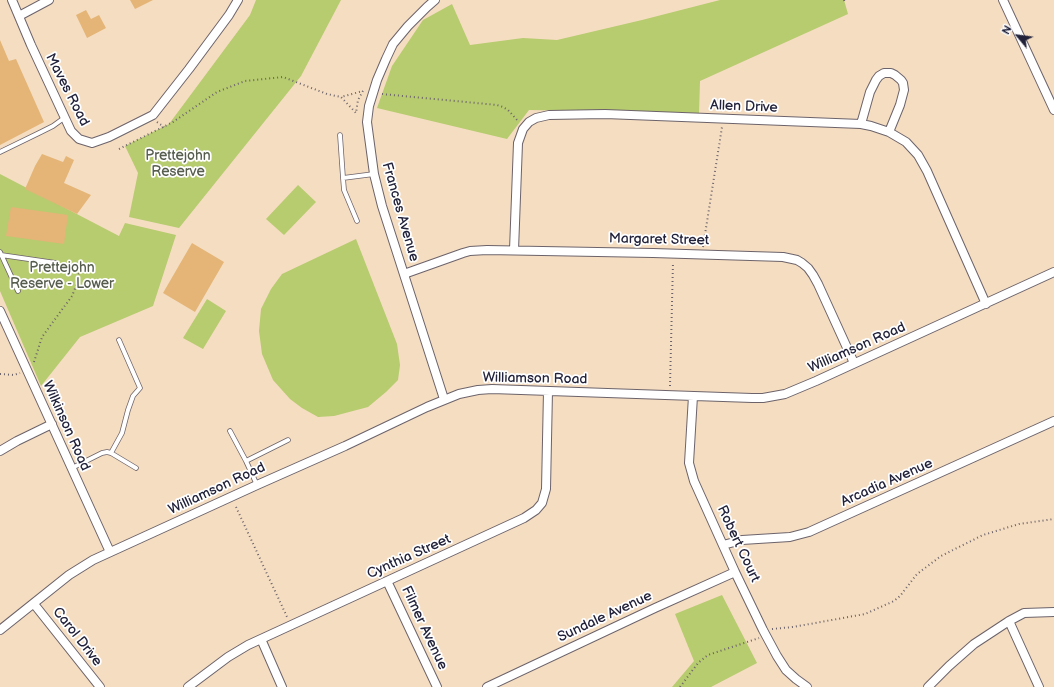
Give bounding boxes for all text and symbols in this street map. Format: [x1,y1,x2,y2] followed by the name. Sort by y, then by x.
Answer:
[998,16,1038,56] north arrow
[999,23,1015,37] text: N
[41,51,93,129] street label: Maves Road
[710,97,778,117] street label: Allen Drive
[145,148,211,180] park label: Prettejohn Reserve
[378,160,422,264] street label: Frances Avenue
[609,231,709,249] street label: Margaret Street
[10,260,114,292] park label: Prettejohn Reserve - Lower
[806,319,908,377] street label: Williamson Road
[482,370,588,388] street label: Williamson Road
[39,378,93,474] street label: Wilkinson Road
[839,455,935,511] street label: Arcadia Avenue
[166,459,268,519] street label: Williamson Road
[713,503,763,585] street label: Robert Court
[365,531,453,583] street label: Cynthia Street
[397,583,451,673] street label: Filmer Avenue
[555,588,655,646] street label: Sundale Avenue
[49,604,105,670] street label: Carol Drive

